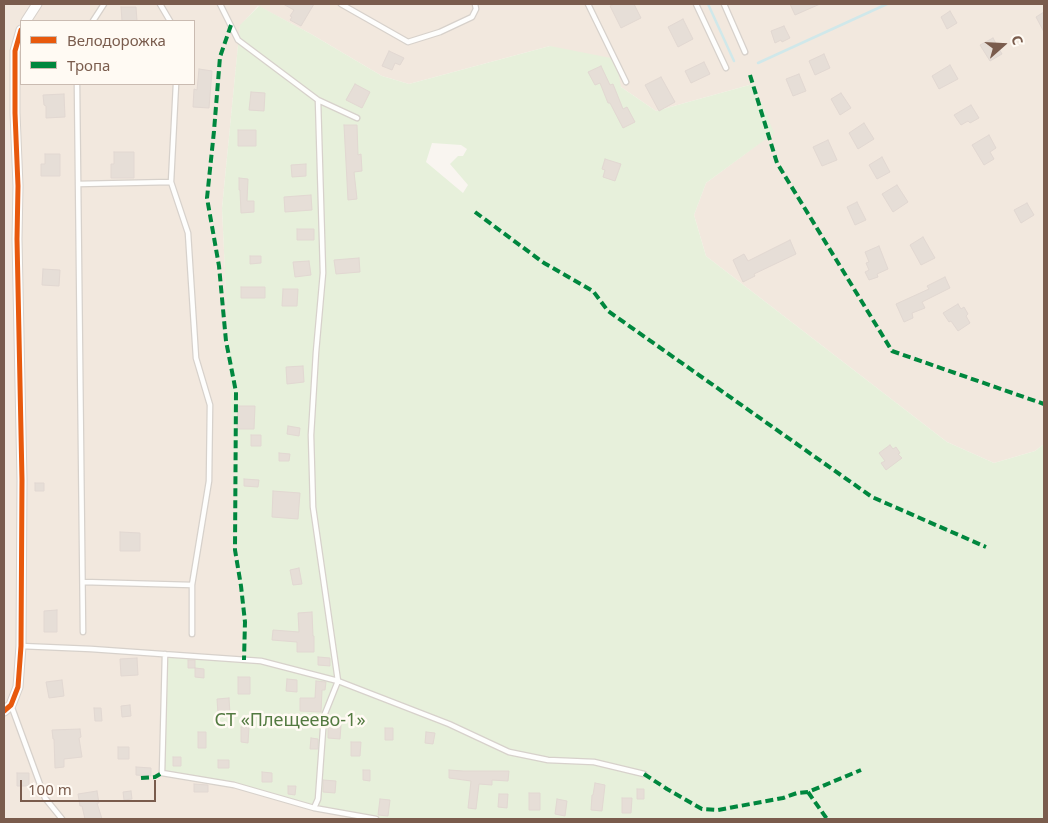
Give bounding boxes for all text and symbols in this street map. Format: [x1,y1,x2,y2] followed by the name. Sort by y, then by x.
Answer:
[20,20,195,85] legend
[978,20,1028,70] north arrow
[67,30,166,50] text: Велодорожка
[1007,33,1028,47] text: С
[67,55,110,75] text: Тропа
[214,710,366,732] park label: СТ «Плещеево-1»
[22,770,159,802] scale bar
[28,779,72,799] text: 100 m

